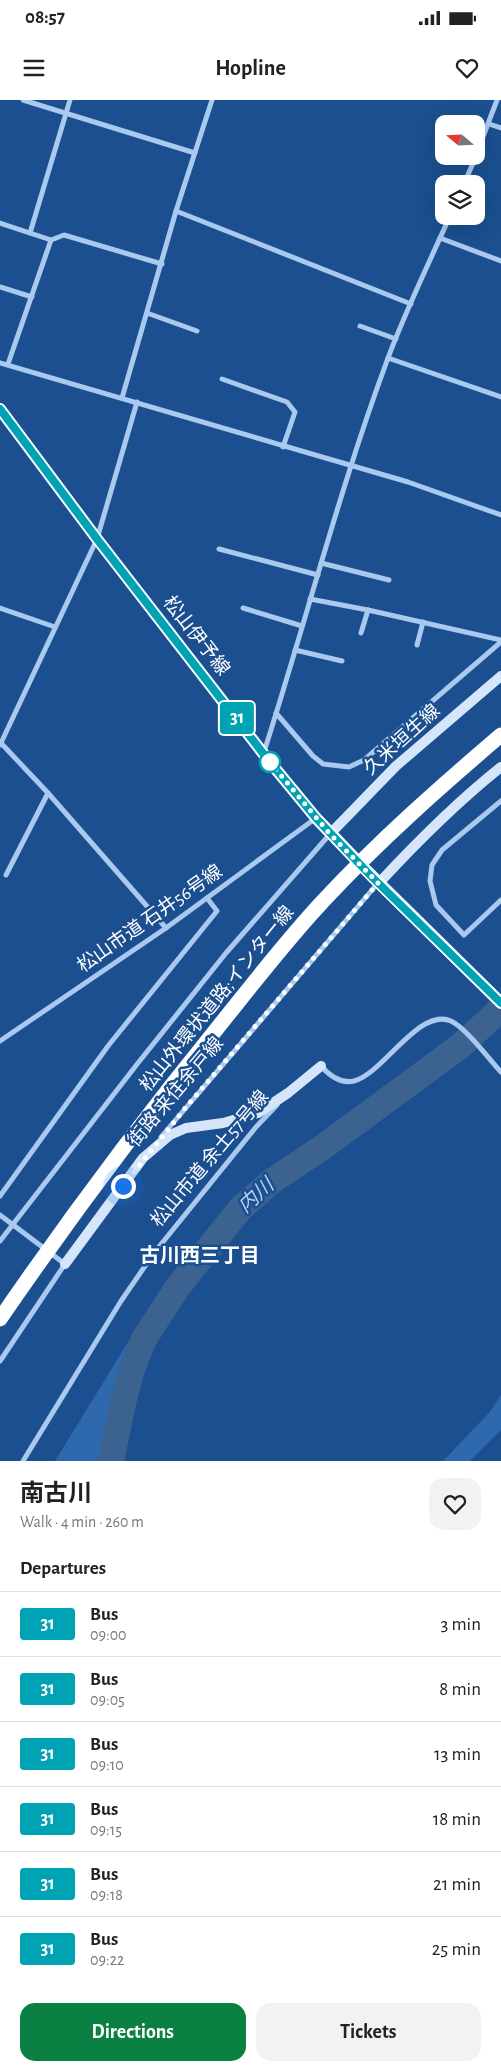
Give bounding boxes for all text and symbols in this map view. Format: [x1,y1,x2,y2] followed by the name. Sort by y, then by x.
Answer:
[25,8,65,27] text: 08:57
[20,54,48,82] icon: menu
[453,54,481,82] icon: heart
[215,57,286,79] text: Hopline
[435,115,485,165] north arrow
[435,115,485,225] map controls
[435,175,485,225] button: layers
[159,591,234,679] street label: 松山伊予線
[359,700,444,779] street label: 久米垣生線
[214,702,260,734] line badge: 31
[230,709,244,727] text: 31
[259,751,281,773] unlabelled marker
[73,860,226,976] street label: 松山市道 石井56号線
[135,901,297,1095] street label: 松山外環状道路;インター線
[123,1032,227,1150] street label: 街路 来住余戸線
[146,1086,272,1231] street label: 松山市道 余土57号線
[234,1173,279,1217] water label: 内川
[111,1174,136,1199] your location
[140,1245,260,1266] district label: 古川西三丁目
[429,1478,481,1530] button: heart
[20,1482,92,1506] text: 南古川
[20,1514,144,1530] text: Walk · 4 min · 260 m
[20,1559,106,1578] text: Departures
[90,1605,118,1624] text: Bus
[40,1615,55,1633] text: 31
[440,1615,481,1634] text: 3 min
[90,1627,127,1643] text: 09:00
[90,1670,118,1689] text: Bus
[40,1680,55,1698] text: 31
[439,1680,481,1699] text: 8 min
[90,1692,125,1708] text: 09:05
[90,1735,118,1754] text: Bus
[40,1745,55,1763] text: 31
[434,1745,481,1764] text: 13 min
[90,1757,124,1773] text: 09:10
[90,1800,118,1819] text: Bus
[40,1810,55,1828] text: 31
[433,1810,481,1829] text: 18 min
[90,1822,122,1838] text: 09:15
[90,1865,118,1884] text: Bus
[40,1875,55,1893] text: 31
[433,1875,481,1894] text: 21 min
[90,1887,123,1903] text: 09:18
[90,1930,118,1949] text: Bus
[40,1940,55,1958] text: 31
[432,1940,481,1959] text: 25 min
[90,1952,124,1968] text: 09:22
[20,2003,246,2061] button: Directions
[256,2003,481,2061] button: Tickets

